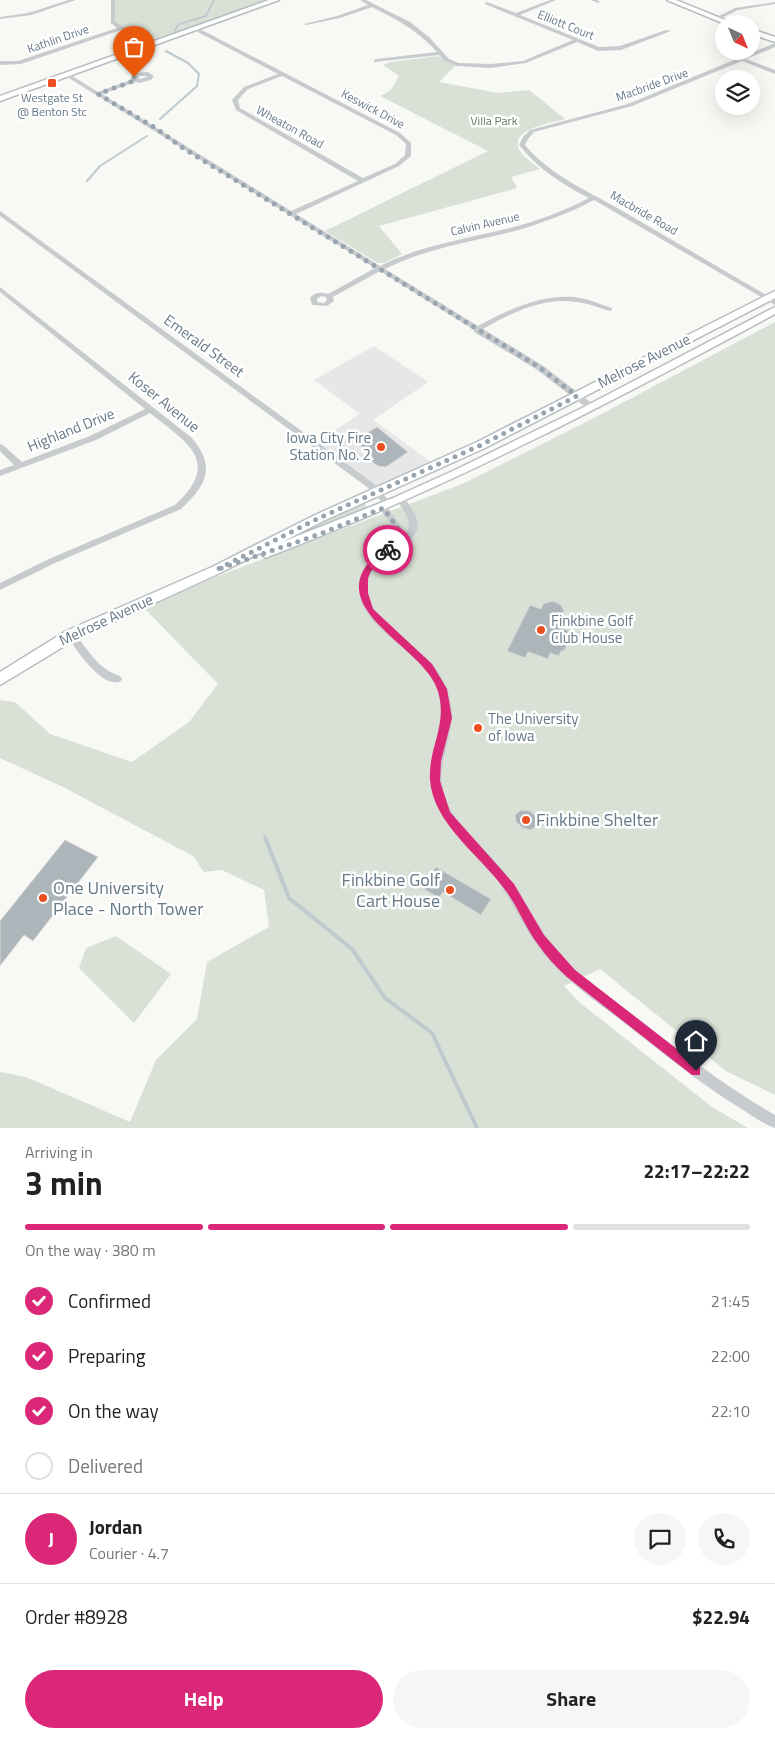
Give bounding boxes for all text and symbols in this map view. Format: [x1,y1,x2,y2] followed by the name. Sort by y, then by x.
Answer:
[535,5,598,45] street label: Elliott Court
[715,15,760,60] north arrow
[715,15,760,115] map controls
[24,19,91,58] street label: Kathlin Drive
[113,26,155,77] pin
[120,33,148,61] icon: bag
[613,63,691,106] street label: Macbride Drive
[715,70,760,115] button: layers
[46,77,58,89] marker: Westgate St @ Benton Stc
[338,84,409,133] street label: Keswick Drive
[17,88,87,121] place label: Westgate St @ Benton Stc
[253,100,328,153] street label: Wheaton Road
[471,111,518,130] park label: Villa Park
[607,185,682,240] street label: Macbride Road
[448,206,521,241] street label: Calvin Avenue
[159,309,250,383] street label: Emerald Street
[593,327,694,394] street label: Melrose Avenue
[124,366,205,438] street label: Koser Avenue
[24,402,118,457] street label: Highland Drive
[286,426,371,466] place label: Iowa City Fire Station No. 2
[375,441,387,453] marker: Iowa City Fire Station No. 2
[363,525,413,575] courier
[374,536,402,564] icon: bike
[55,588,157,651] street label: Melrose Avenue
[551,609,633,649] place label: Finkbine Golf Club House
[535,624,547,636] marker: Finkbine Golf Club House
[488,707,578,747] place label: The University of Iowa
[472,722,484,734] marker: The University of Iowa
[536,806,658,833] place label: Finkbine Shelter
[520,814,532,826] marker: Finkbine Shelter
[341,866,440,914] place label: Finkbine Golf Cart House
[53,874,203,922] place label: One University Place - North Tower
[444,884,456,896] marker: Finkbine Golf Cart House
[37,892,49,904] marker: One University Place - North Tower
[675,1020,717,1071] pin
[682,1027,710,1055] icon: home
[25,1140,93,1164] text: Arriving in
[643,1156,750,1185] text: 22:17–22:22
[25,1159,103,1207] text: 3 min
[25,1238,156,1262] text: On the way · 380 m
[68,1286,151,1315] text: Confirmed
[25,1287,53,1315] icon: check
[711,1289,750,1313] text: 21:45
[68,1341,145,1370] text: Preparing
[25,1342,53,1370] icon: check
[711,1344,750,1368] text: 22:00
[68,1396,159,1425] text: On the way
[25,1397,53,1425] icon: check
[711,1399,750,1423] text: 22:10
[68,1451,143,1480] text: Delivered
[89,1512,142,1541] text: Jordan
[634,1513,686,1565] button: chat
[698,1513,750,1565] button: phone
[48,1524,54,1553] text: J
[89,1541,169,1565] text: Courier · 4.7
[25,1602,127,1631] text: Order #8928
[692,1602,750,1631] text: $22.94
[25,1670,383,1728] button: Help
[393,1670,750,1728] button: Share

